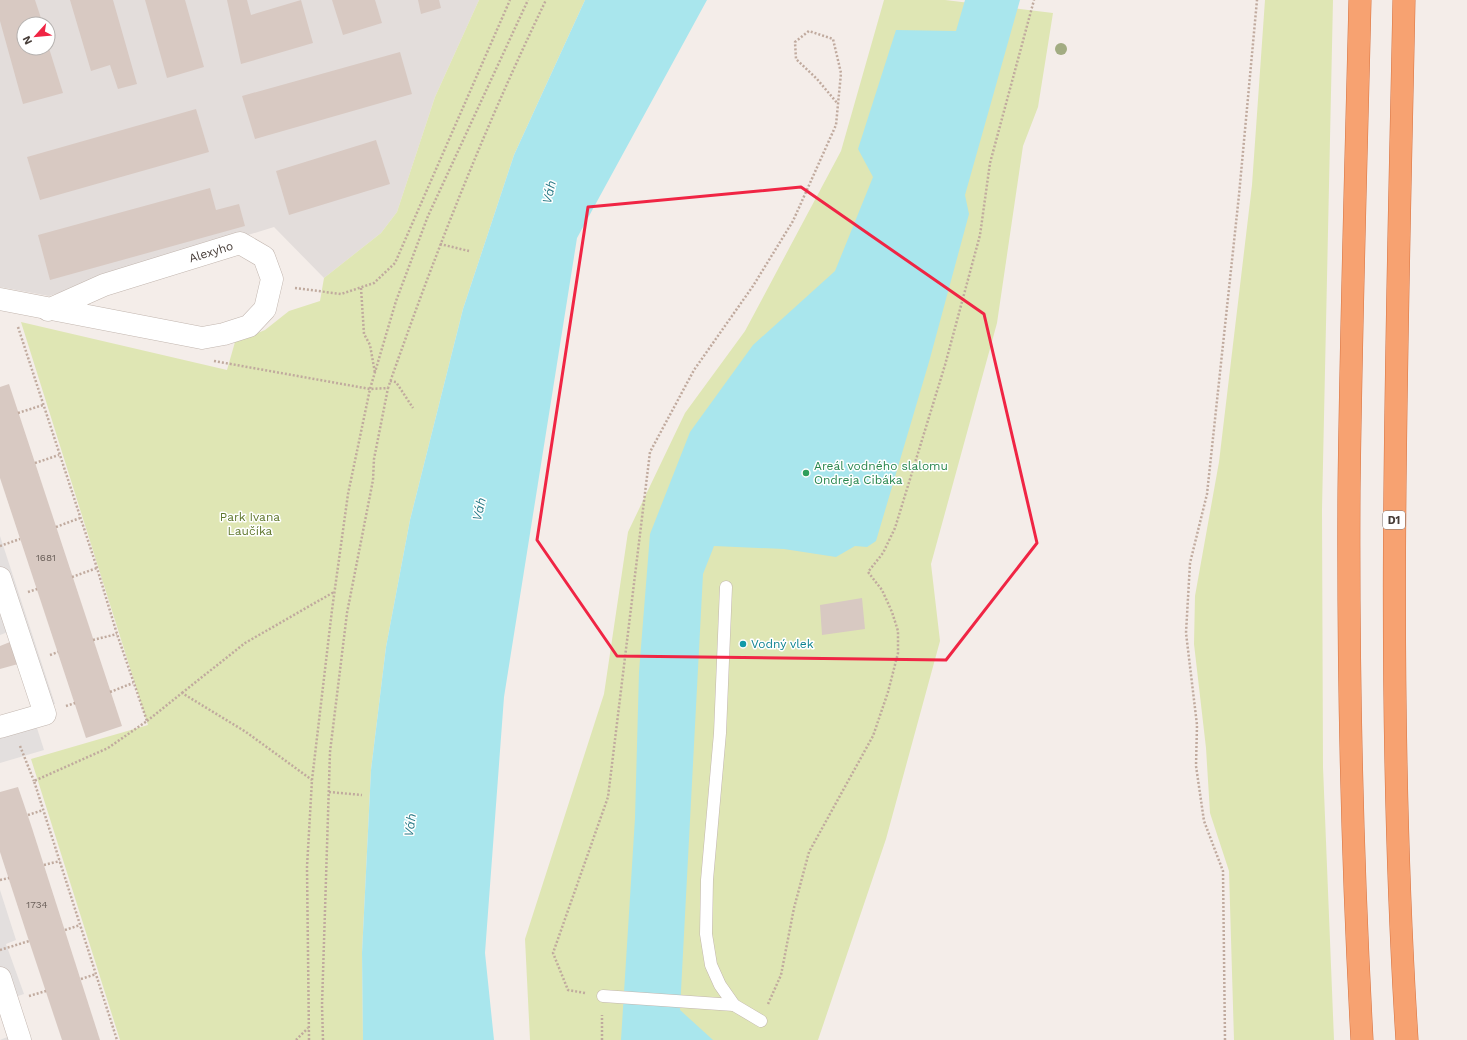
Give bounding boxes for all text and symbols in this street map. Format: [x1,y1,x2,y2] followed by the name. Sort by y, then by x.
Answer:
[16,16,56,56] north arrow
[20,34,35,47] text: N
[539,179,559,205] water label: Váh
[187,239,235,265] street label: Alexyho
[814,459,948,487] place label: Areál vodného slalomu Ondreja Cibáka
[801,468,811,478] marker: Areál vodného slalomu Ondreja Cibáka
[469,496,489,522] water label: Váh
[220,510,280,538] park label: Park Ivana Laučíka
[1383,511,1405,529] road number: D1
[36,552,56,563] house number: 1681
[751,637,814,651] place label: Vodný vlek
[738,639,748,649] marker: Vodný vlek
[401,812,419,838] water label: Váh
[26,899,48,910] house number: 1734

